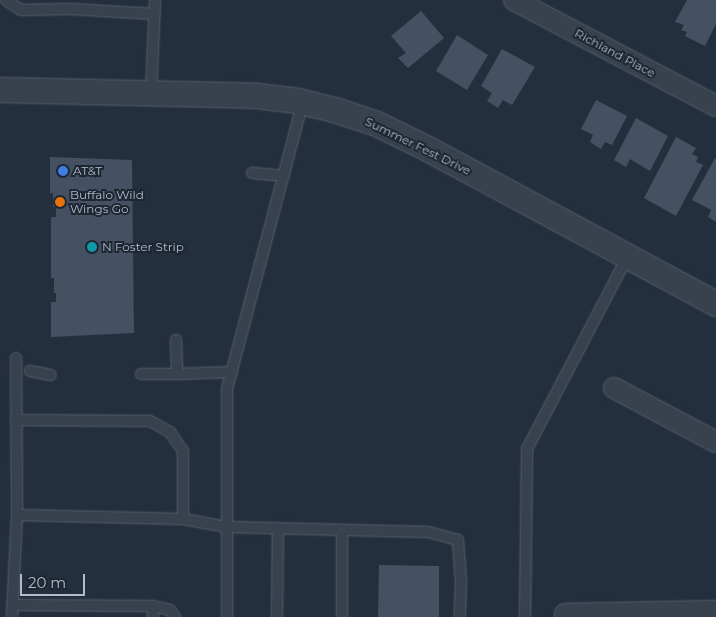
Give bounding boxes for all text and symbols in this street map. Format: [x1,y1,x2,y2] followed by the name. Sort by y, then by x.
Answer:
[572,26,658,80] street label: Richland Place
[363,114,473,178] street label: Summer Fest Drive
[73,164,102,178] place label: AT&T
[57,165,69,177] marker: AT&T
[70,188,144,216] place label: Buffalo Wild Wings Go
[54,196,66,208] marker: Buffalo Wild Wings Go
[102,240,184,254] place label: N Foster Strip
[86,241,98,253] marker: N Foster Strip
[22,564,88,596] scale bar
[28,573,66,592] text: 20 m

